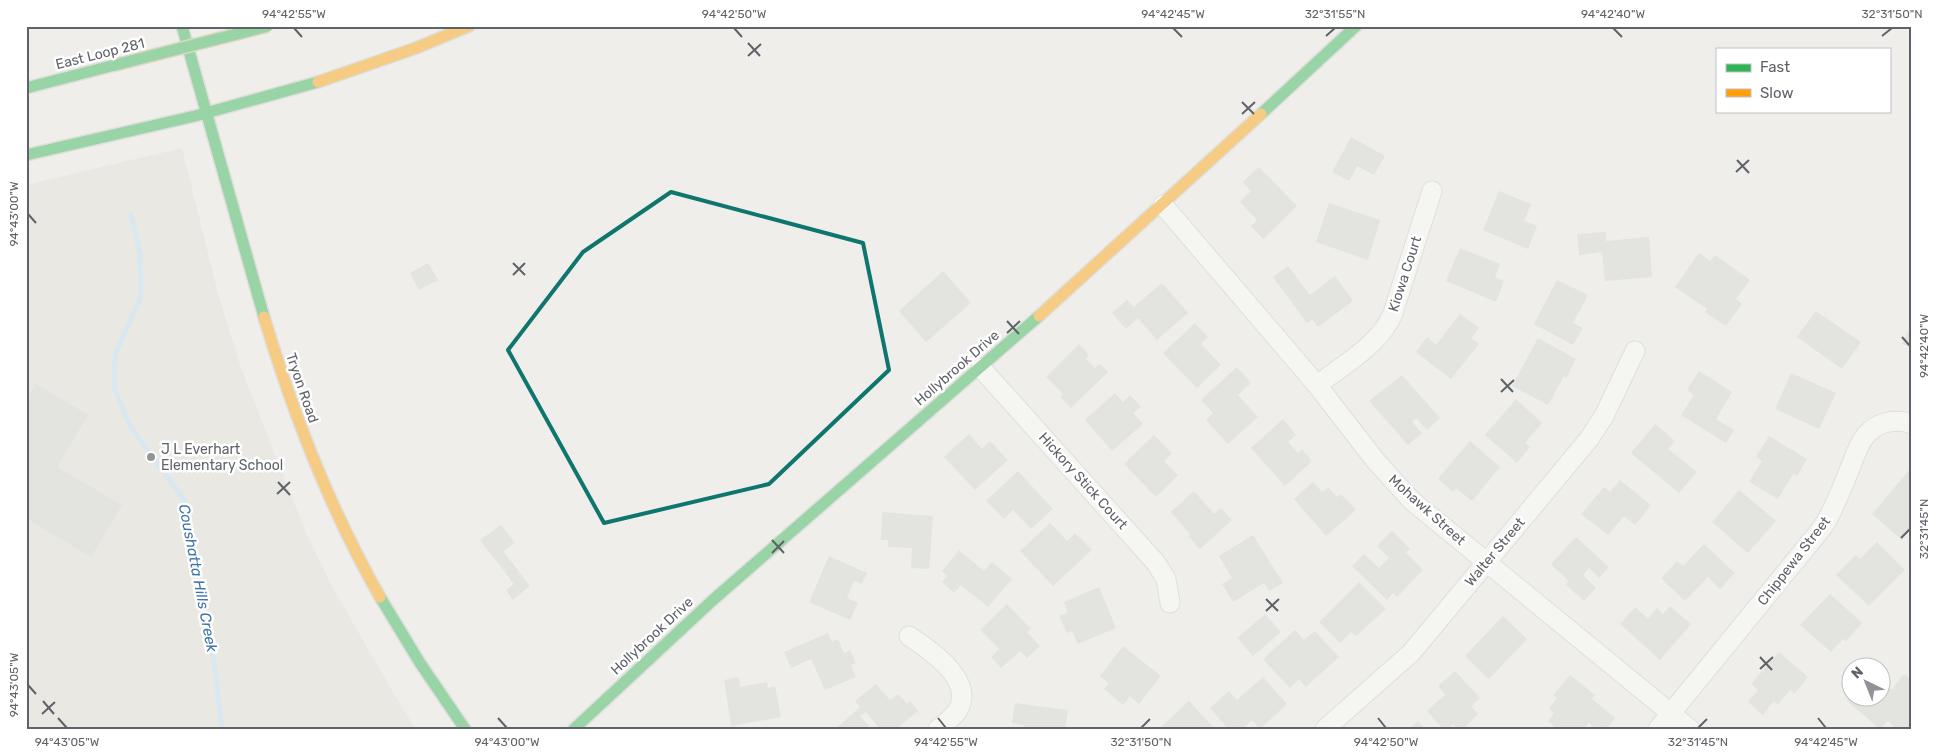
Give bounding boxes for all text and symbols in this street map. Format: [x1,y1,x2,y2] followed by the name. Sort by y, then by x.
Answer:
[262,7,326,21] text: 94°42'55"W
[702,7,767,21] text: 94°42'50"W
[1141,7,1205,21] text: 94°42'45"W
[1305,7,1365,21] text: 32°31'55"N
[1581,7,1645,21] text: 94°42'40"W
[1861,7,1923,21] text: 32°31'50"N
[54,35,146,73] street label: East Loop 281
[1716,48,1890,112] legend
[1760,58,1790,76] text: Fast
[1760,84,1793,102] text: Slow
[7,181,21,247] text: 94°43'00"W
[1385,234,1425,314] street label: Kiowa Court
[1917,314,1931,378] text: 94°42'40"W
[911,327,1003,409] street label: Hollybrook Drive
[282,351,322,425] street label: Tryon Road
[1035,429,1131,533] street label: Hickory Stick Court
[161,441,283,474] place label: J L Everhart Elementary School
[145,451,157,463] marker: J L Everhart Elementary School
[1385,471,1469,549] street label: Mohawk Street
[1917,499,1931,559] text: 32°31'45"N
[175,502,221,654] water label: Coushatta Hills Creek
[1754,513,1834,609] street label: Chippewa Street
[1461,514,1529,590] street label: Walter Street
[607,593,697,678] street label: Hollybrook Drive
[7,652,21,717] text: 94°43'05"W
[1840,658,1890,708] north arrow
[1848,663,1867,683] text: N
[35,735,100,749] text: 94°43'05"W
[474,735,540,749] text: 94°43'00"W
[914,735,978,749] text: 94°42'55"W
[1110,735,1172,749] text: 32°31'50"N
[1354,735,1419,749] text: 94°42'50"W
[1668,735,1728,749] text: 32°31'45"N
[1794,735,1858,749] text: 94°42'45"W

